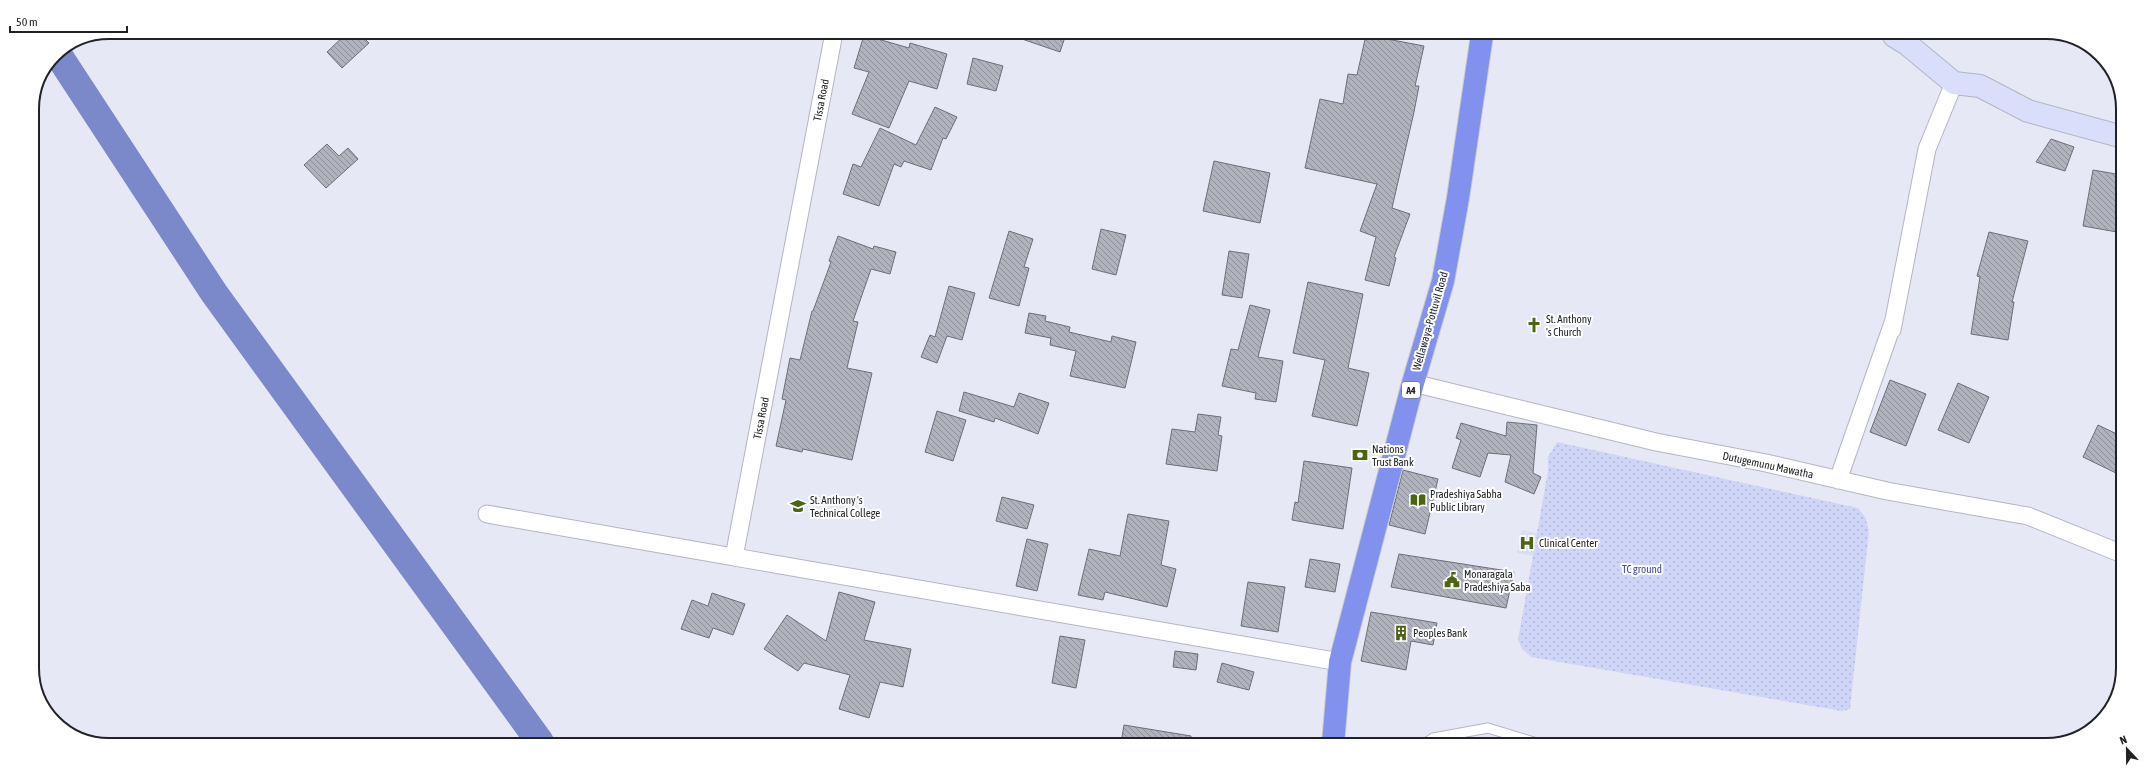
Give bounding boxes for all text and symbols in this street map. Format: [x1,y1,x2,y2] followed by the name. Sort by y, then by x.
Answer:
[10,8,127,34] scale bar
[16,15,38,29] text: 50 m
[811,78,831,122] street label: Tissa Road
[1410,270,1450,372] street label: Wellawaya-Pottuvil Road
[1546,313,1592,338] place label: St. Anthony 's Church
[1525,316,1543,334] church icon: St. Anthony 's Church
[1402,382,1420,398] road number: A4
[751,396,771,440] street label: Tissa Road
[1372,443,1414,468] place label: Nations Trust Bank
[1351,446,1369,464] bank icon: Nations Trust Bank
[1721,450,1815,480] street label: Dutugemunu Mawatha
[1430,488,1502,513] place label: Pradeshiya Sabha Public Library
[1409,491,1427,509] library icon: Pradeshiya Sabha Public Library
[810,494,880,519] place label: St. Anthony 's Technical College
[789,497,807,515] school or university icon: St. Anthony 's Technical College
[1518,534,1536,552] hospital icon: Clinical Center
[1539,537,1598,549] place label: Clinical Center
[1622,563,1662,575] park label: TC ground
[1464,568,1531,593] place label: Monaragala Pradeshiya Saba
[1443,571,1461,589] public building icon: Monaragala Pradeshiya Saba
[1392,624,1410,642] building icon: Peoples Bank
[1413,627,1467,639] place label: Peoples Bank
[2107,729,2147,769] north arrow
[2118,733,2129,747] text: N

